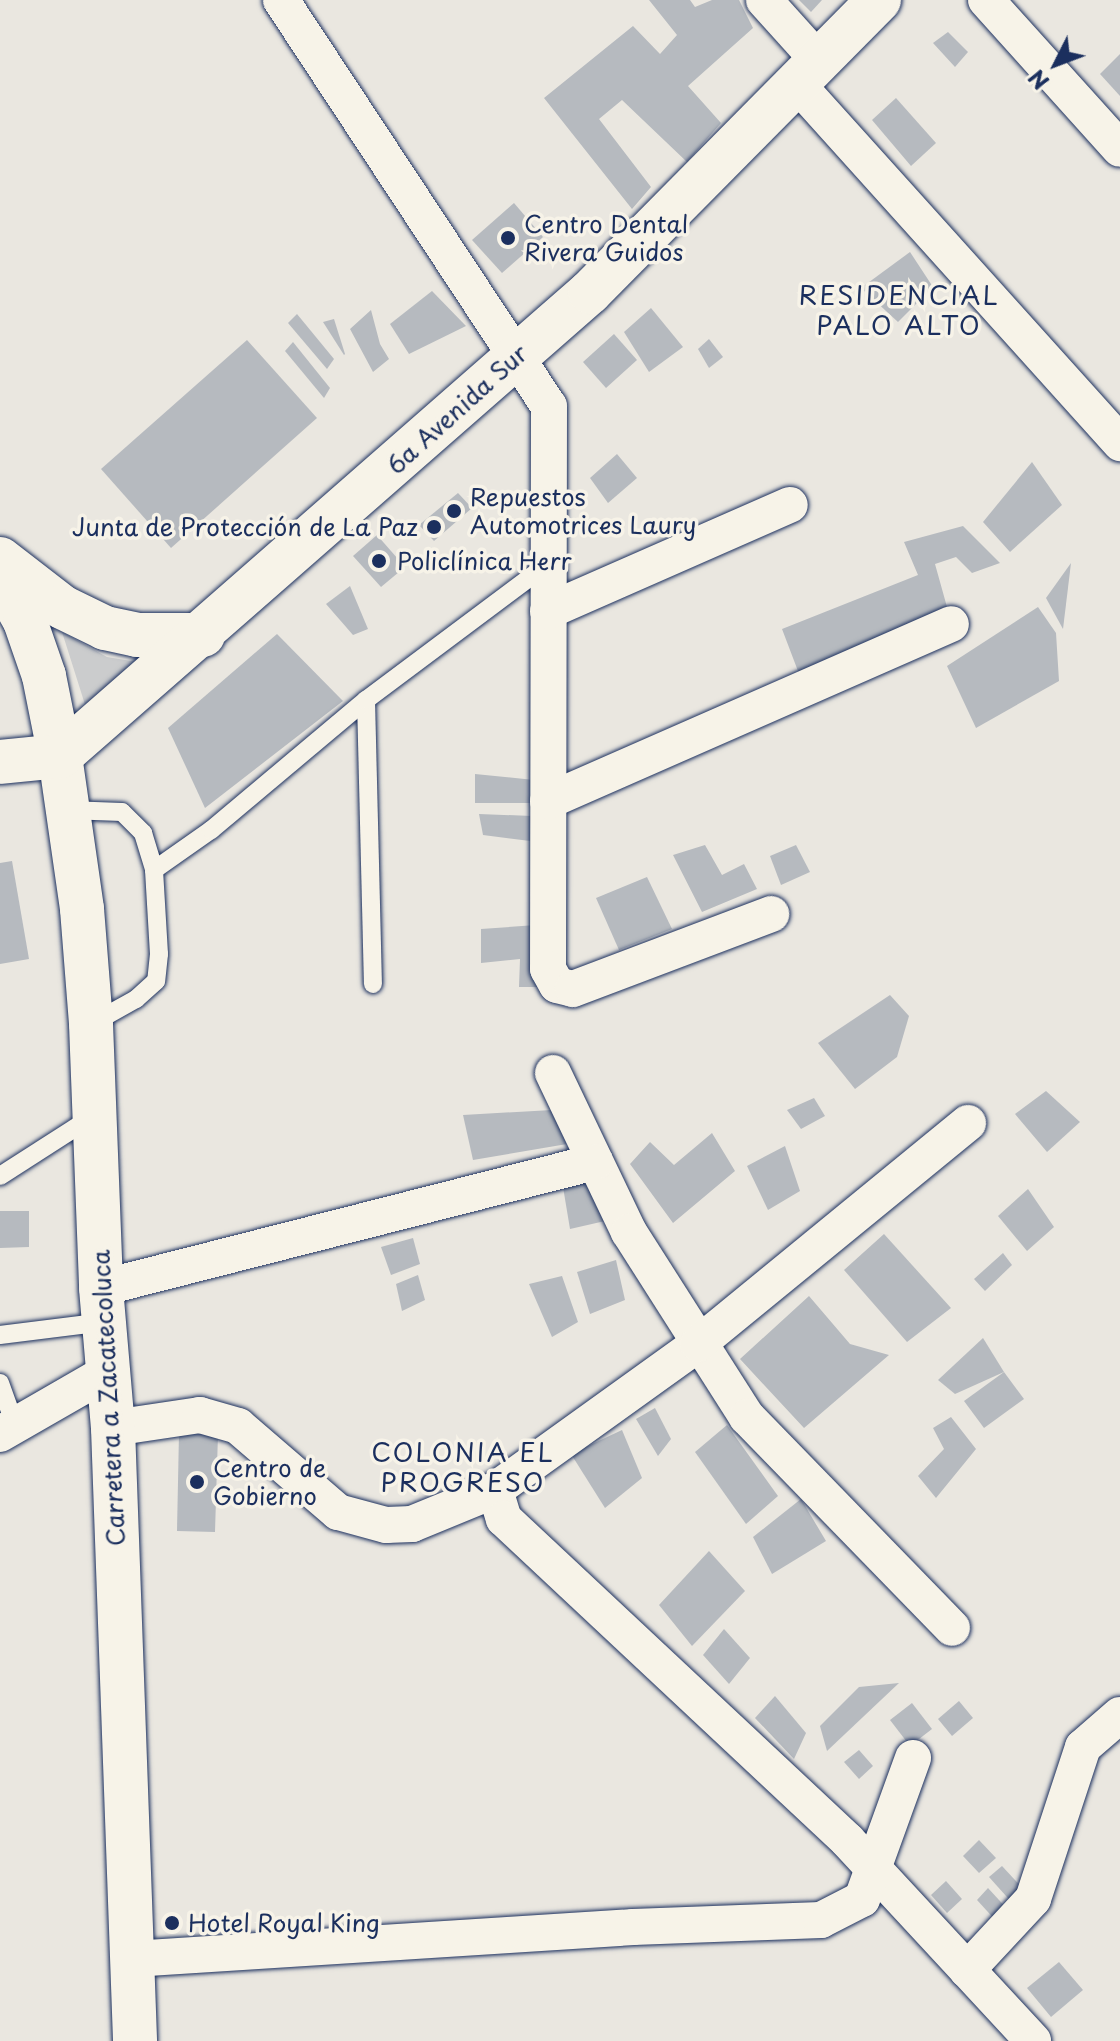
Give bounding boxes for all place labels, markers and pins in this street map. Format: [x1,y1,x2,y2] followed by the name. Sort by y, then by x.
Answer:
[524,210,689,266] place label: Centro Dental Rivera Guidos
[499,229,517,247] marker: Centro Dental Rivera Guidos
[470,483,698,539] place label: Repuestos Automotrices Laury
[445,502,463,520] marker: Repuestos Automotrices Laury
[70,513,418,541] place label: Junta de Protección de La Paz
[425,518,443,536] marker: Junta de Protección de La Paz
[397,547,573,575] place label: Policlínica Herr
[368,550,390,572] marker: Policlínica Herr
[213,1454,327,1510] place label: Centro de Gobierno
[188,1473,206,1491] marker: Centro de Gobierno
[188,1909,380,1937] place label: Hotel Royal King
[163,1914,181,1932] marker: Hotel Royal King

